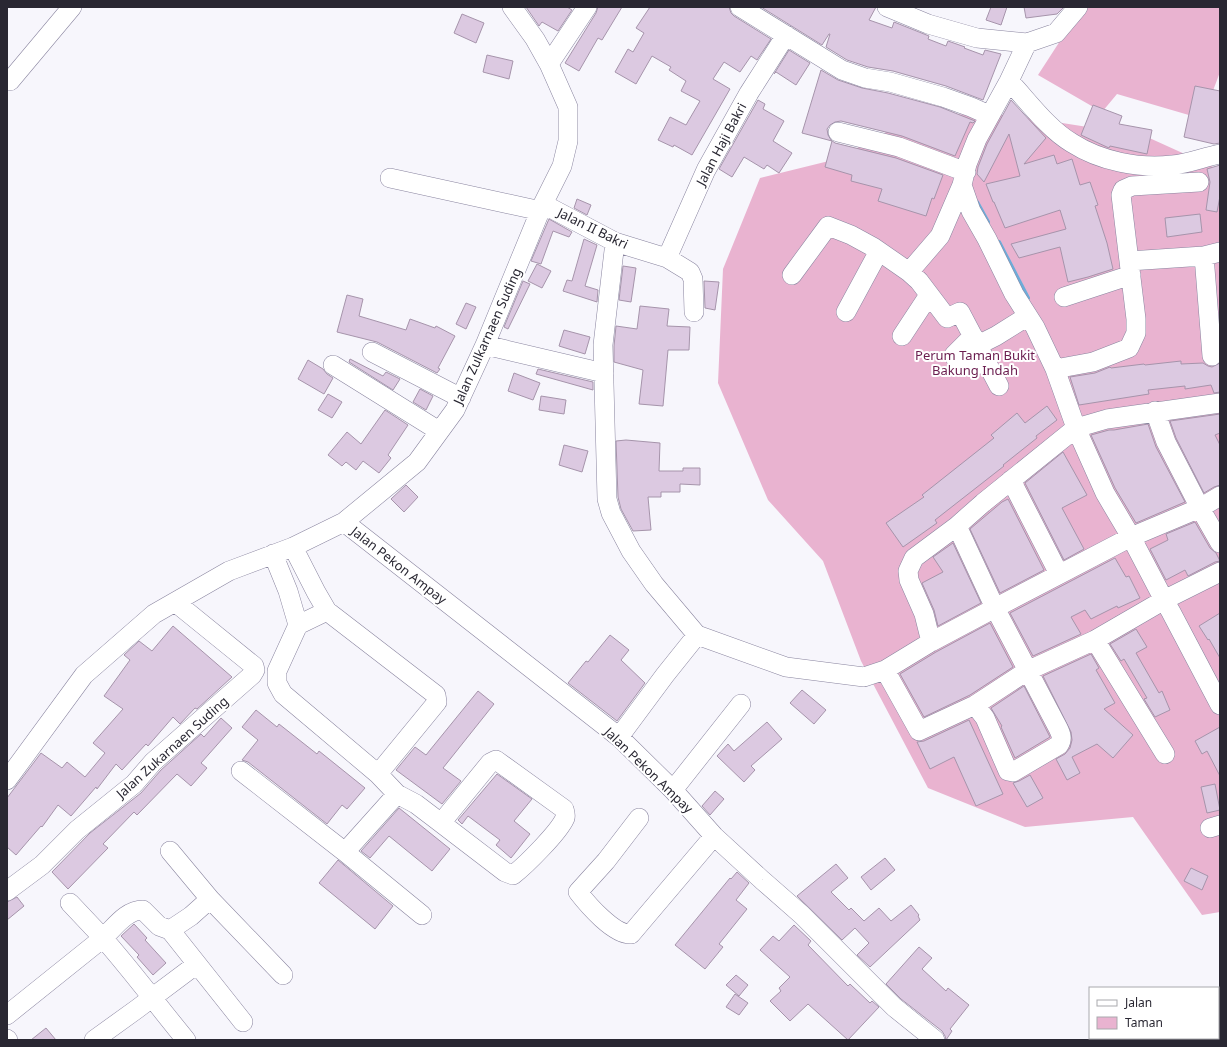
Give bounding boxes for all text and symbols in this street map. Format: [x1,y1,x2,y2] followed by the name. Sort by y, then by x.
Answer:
[691,99,750,190] street label: Jalan Haji Bakri
[553,202,631,253] street label: Jalan II Bakri
[448,265,525,409] street label: Jalan Zulkarnaen Suding
[915,346,1035,379] park label: Perum Taman Bukit Bakung Indah
[346,521,451,608] street label: Jalan Pekon Ampay
[111,692,232,803] street label: Jalan Zukarnaen Suding
[599,722,697,817] street label: Jalan Pekon Ampay
[1089,987,1219,1039] legend
[1124,994,1152,1011] text: Jalan
[1125,1014,1163,1031] text: Taman

